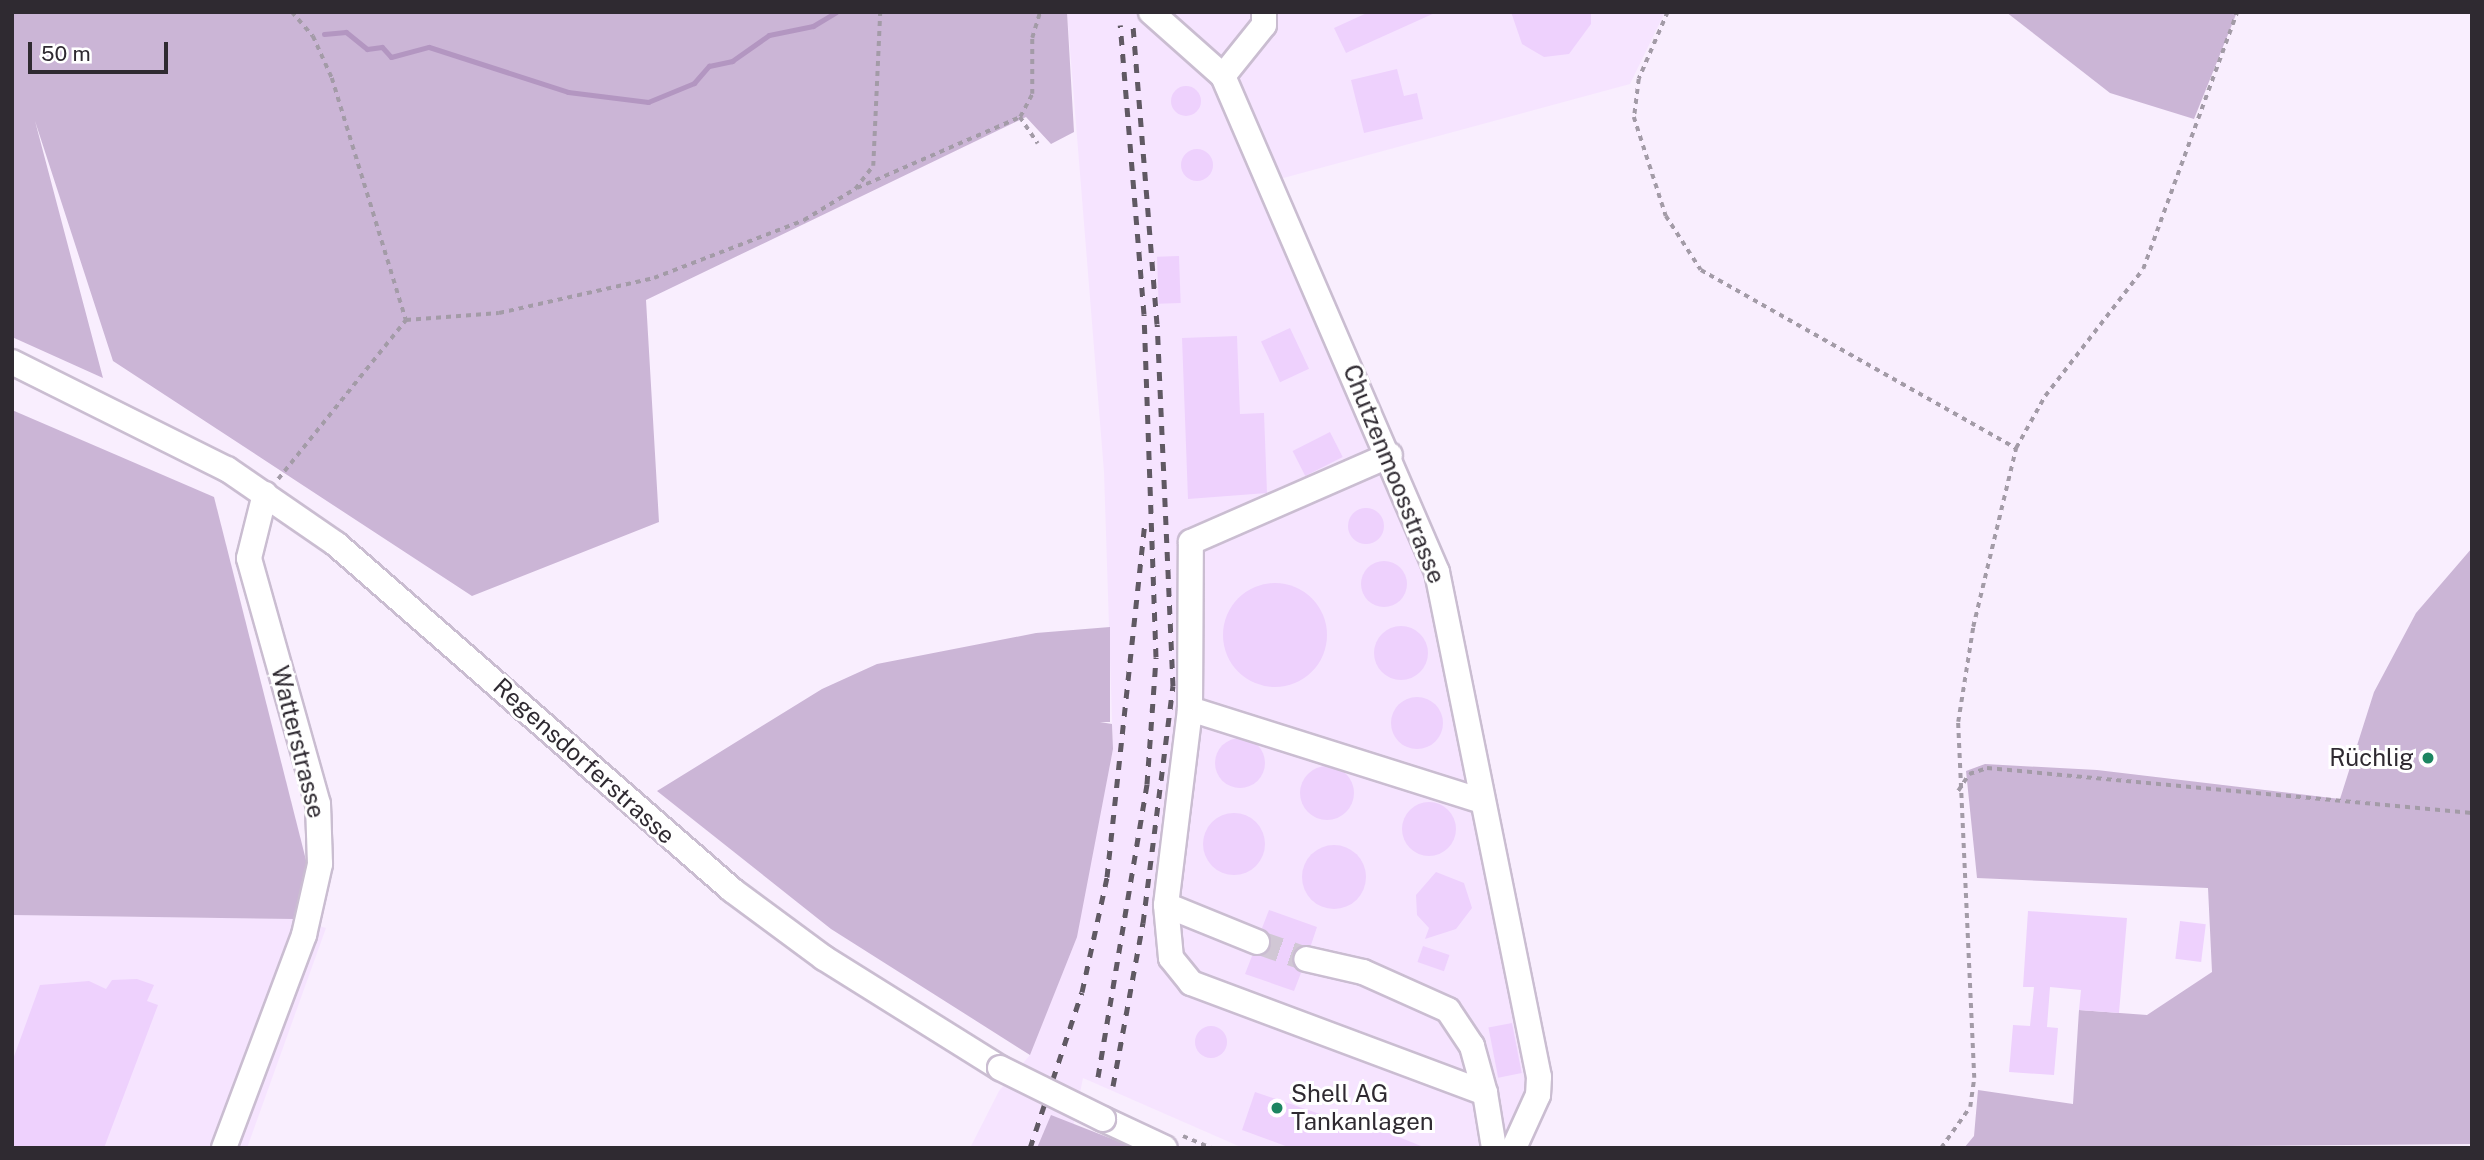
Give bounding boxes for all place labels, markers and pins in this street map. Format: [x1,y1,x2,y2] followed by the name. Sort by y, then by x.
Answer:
[2329,744,2414,772] place label: Rüchlig
[2420,750,2436,766] marker: Rüchlig
[1291,1080,1434,1136] place label: Shell AG Tankanlagen
[1269,1100,1285,1116] marker: Shell AG Tankanlagen

